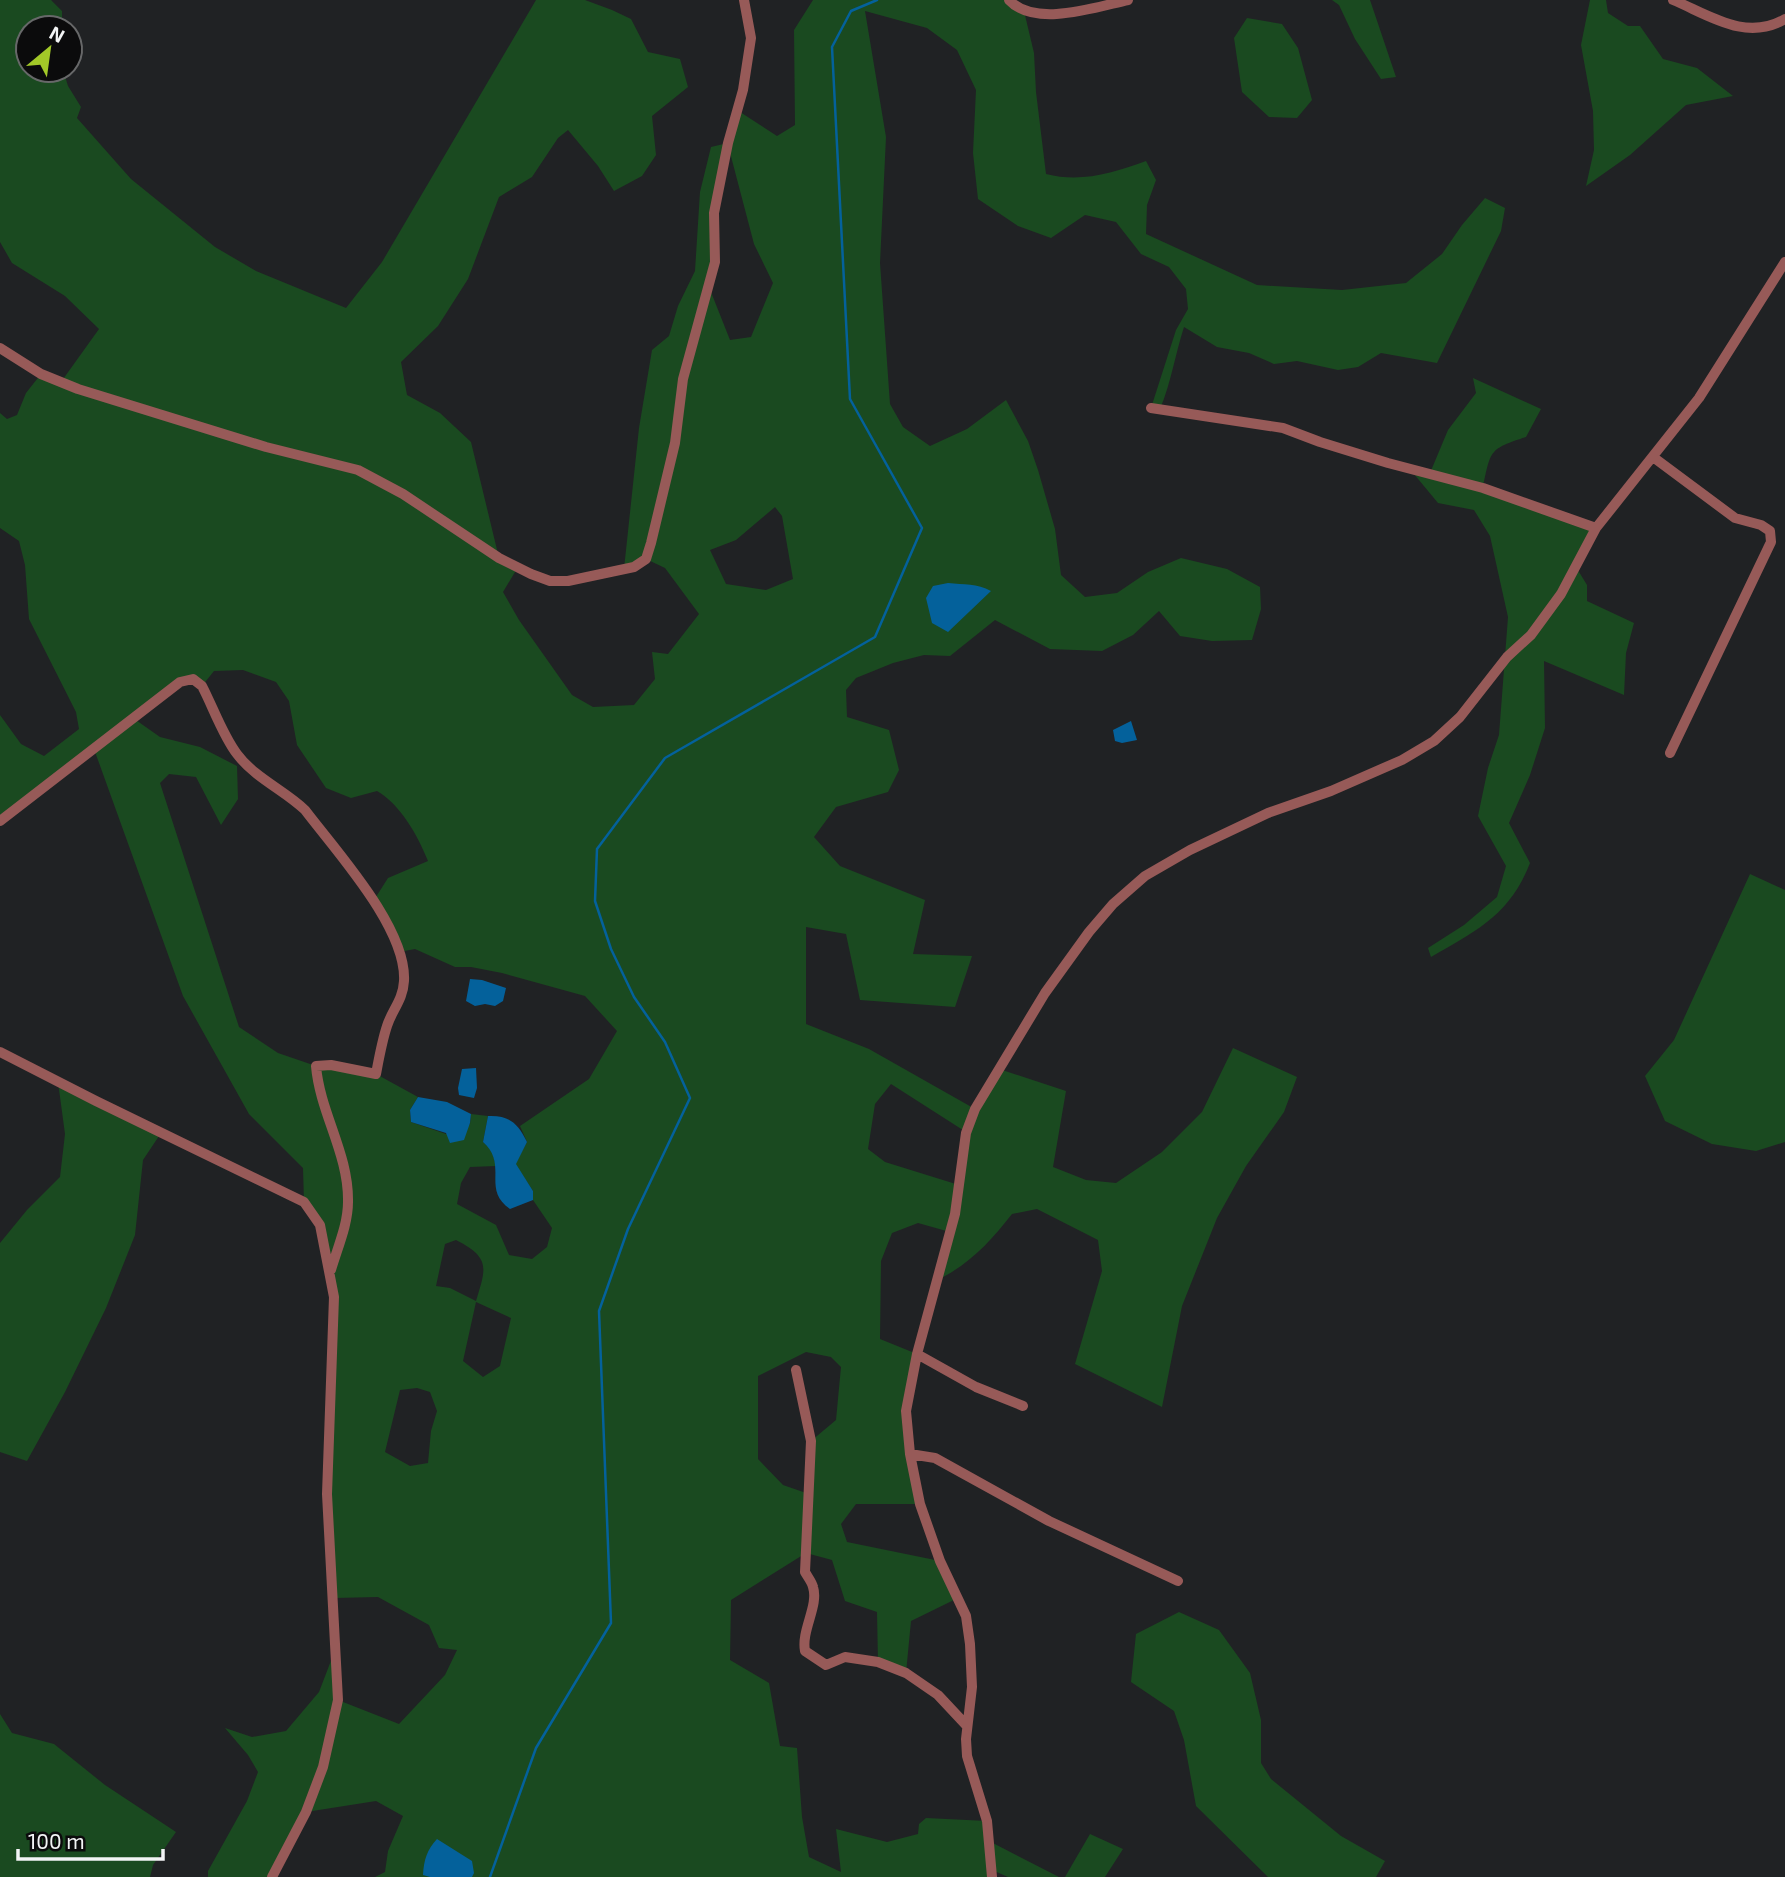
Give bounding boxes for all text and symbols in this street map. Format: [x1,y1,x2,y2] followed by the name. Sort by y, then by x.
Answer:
[14,14,84,84] north arrow
[46,20,69,47] text: N
[18,1818,163,1862] scale bar
[28,1828,85,1853] text: 100 m

